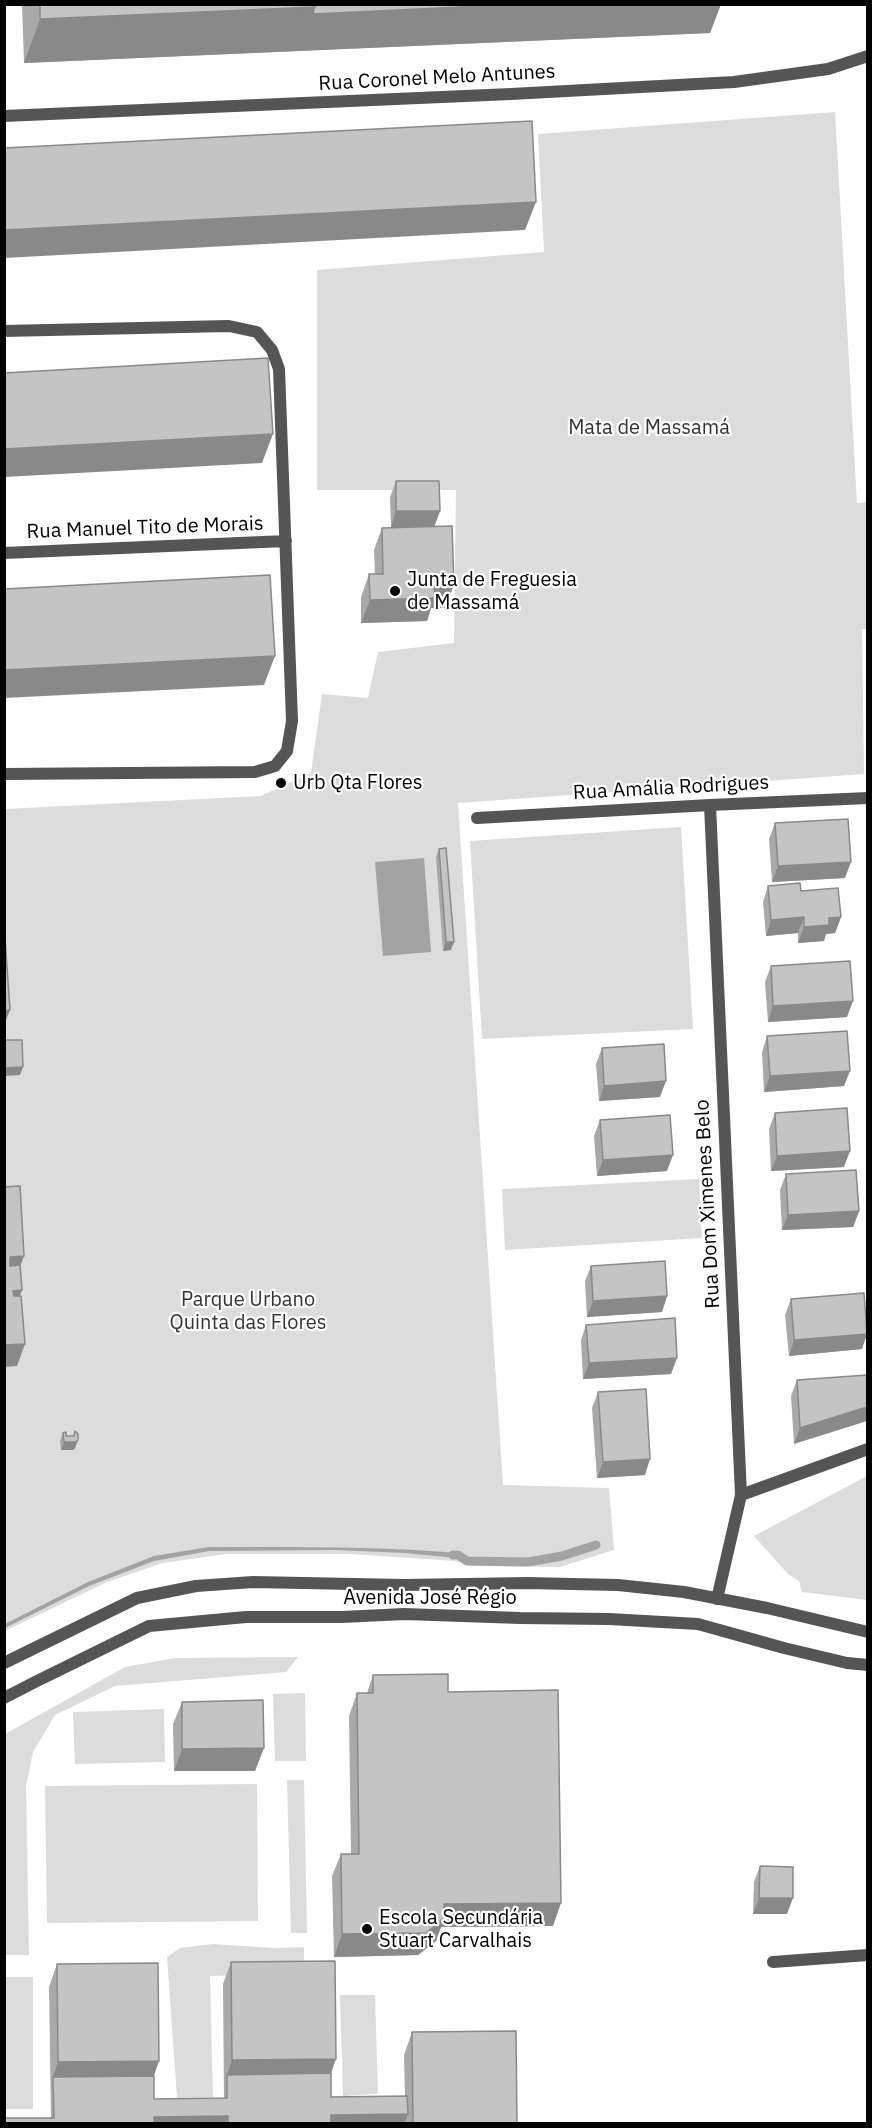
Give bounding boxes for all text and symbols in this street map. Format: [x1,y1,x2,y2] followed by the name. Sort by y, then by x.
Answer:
[318,60,556,96] street label: Rua Coronel Melo Antunes
[568,416,730,440] park label: Mata de Massamá
[26,512,264,544] street label: Rua Manuel Tito de Morais
[407,568,577,615] place label: Junta de Freguesia de Massamá
[388,584,402,598] marker: Junta de Freguesia de Massamá
[293,771,423,795] place label: Urb Qta Flores
[572,771,770,805] street label: Rua Amália Rodrigues
[274,776,288,790] marker: Urb Qta Flores
[691,1099,725,1309] street label: Rua Dom Ximenes Belo
[170,1288,326,1335] park label: Parque Urbano Quinta das Flores
[343,1586,517,1610] street label: Avenida José Régio
[379,1906,543,1953] place label: Escola Secundária Stuart Carvalhais
[360,1922,374,1936] marker: Escola Secundária Stuart Carvalhais

